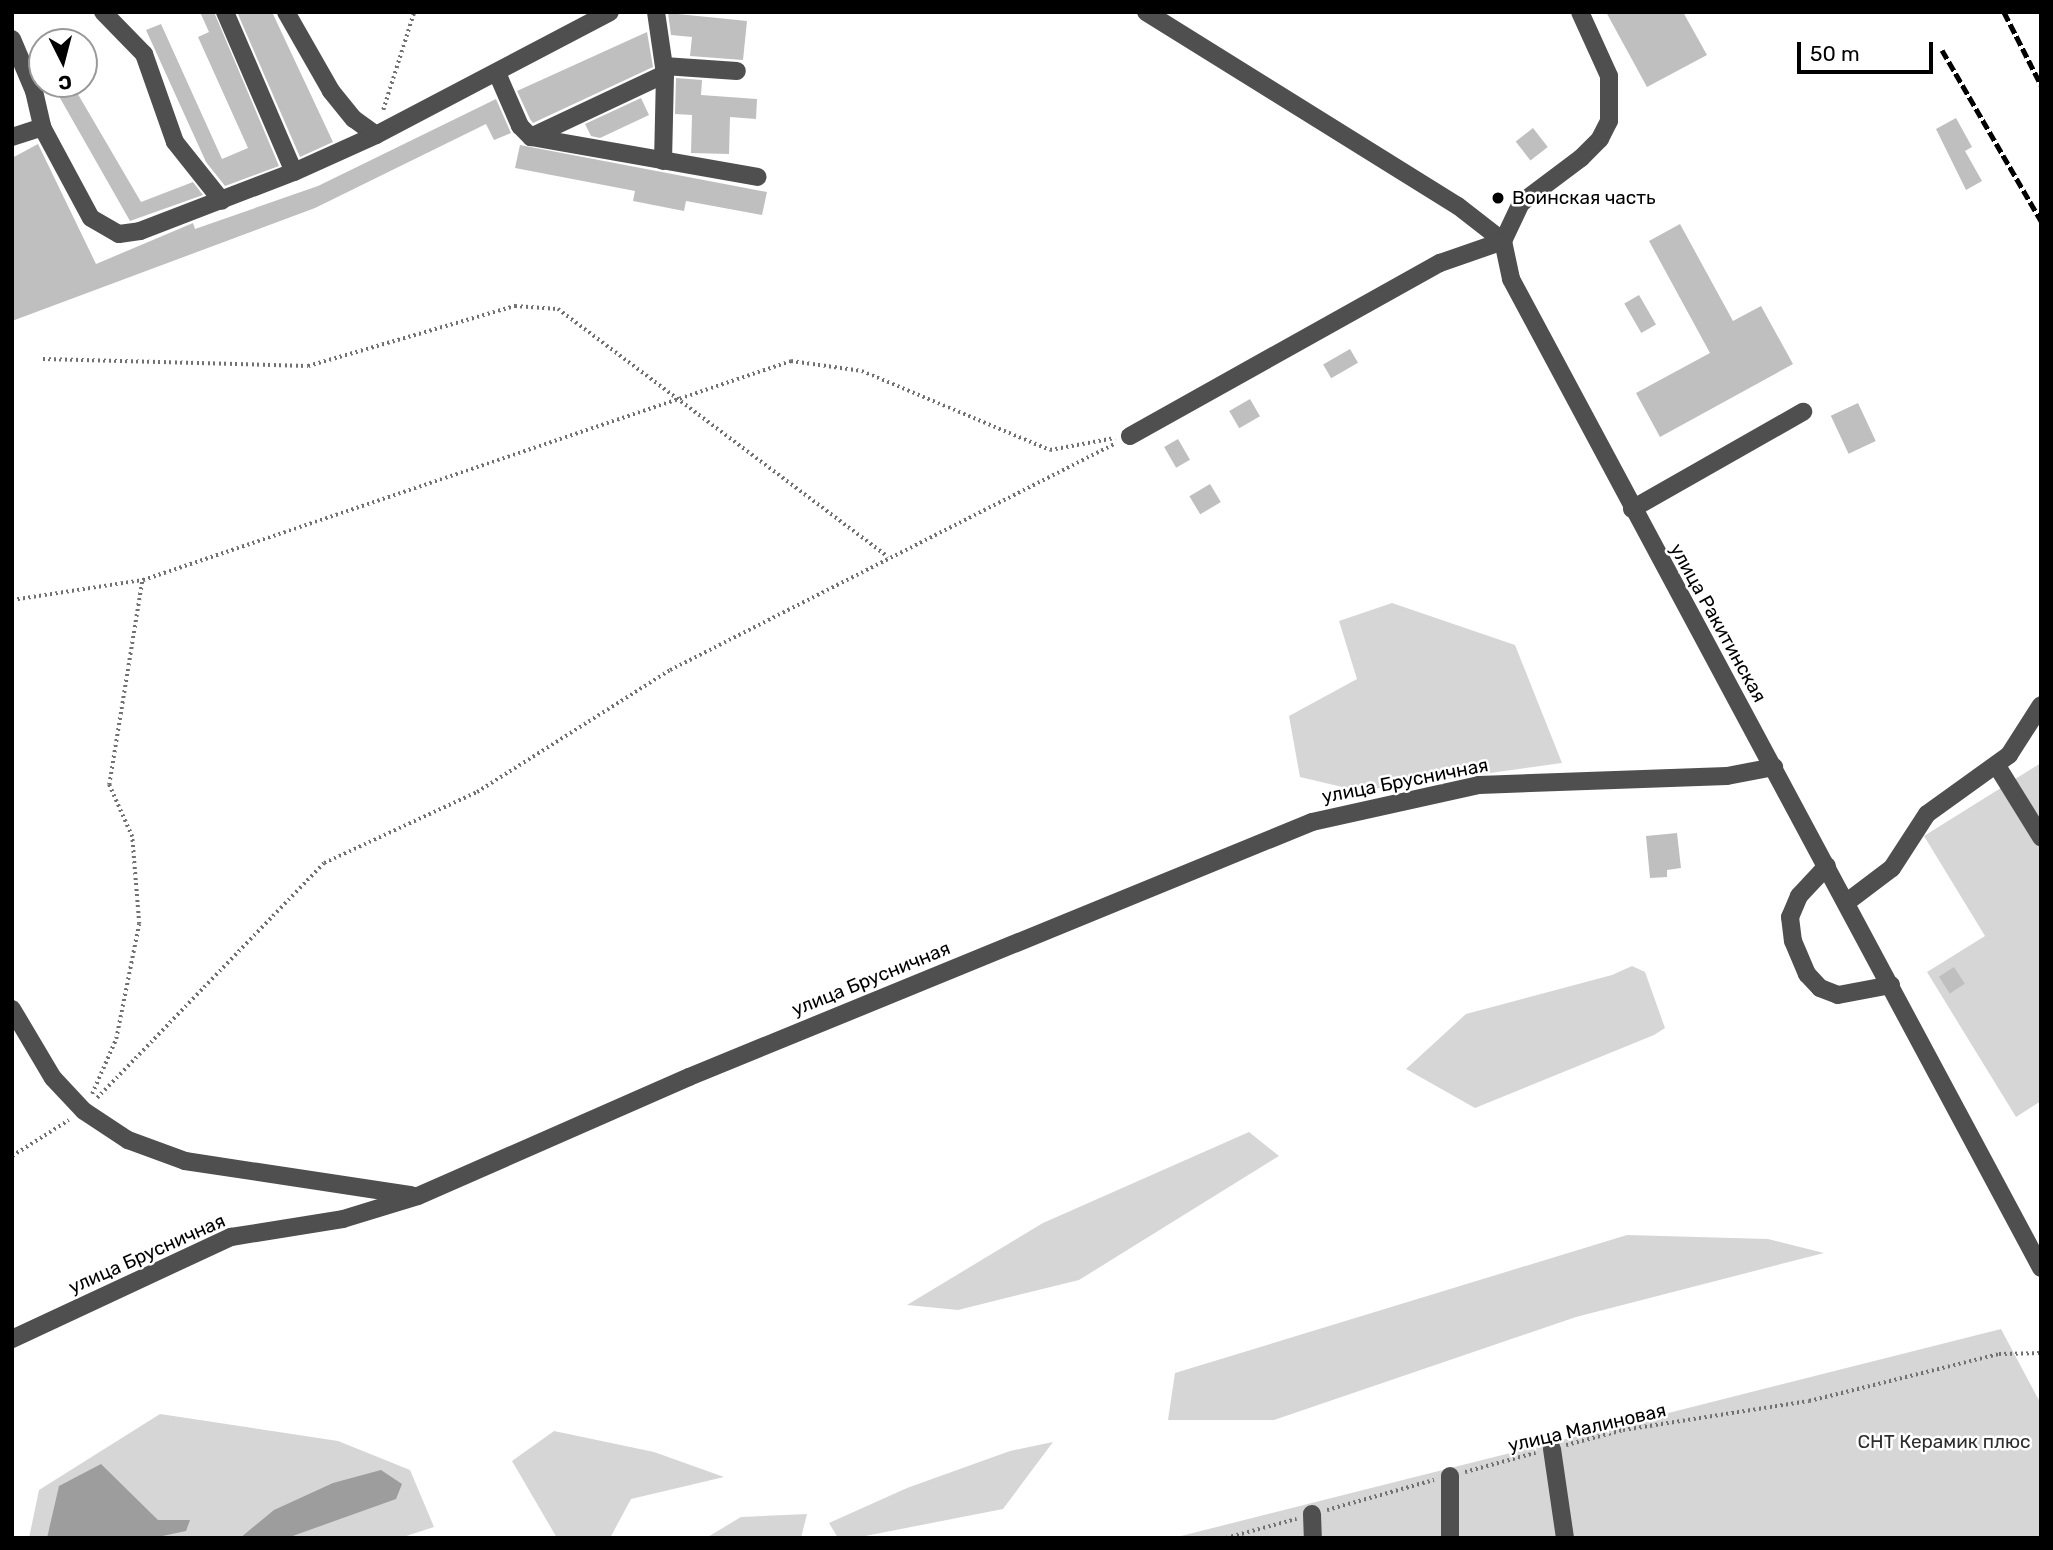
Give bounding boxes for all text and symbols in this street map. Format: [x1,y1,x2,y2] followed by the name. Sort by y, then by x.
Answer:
[28,28,98,98] north arrow
[1801,28,1938,72] scale bar
[1810,41,1860,66] text: 50 m
[57,70,73,95] text: С
[1512,187,1656,209] place label: Воинская часть
[1490,190,1506,206] marker: Воинская часть
[1665,540,1771,706] street label: улица Ракитинская
[1320,754,1490,808] street label: улица Брусничная
[788,937,954,1021] street label: улица Брусничная
[65,1209,229,1299] street label: улица Брусничная
[1506,1399,1668,1457] street label: улица Малиновая
[1857,1431,2031,1453] park label: СНТ Керамик плюс

